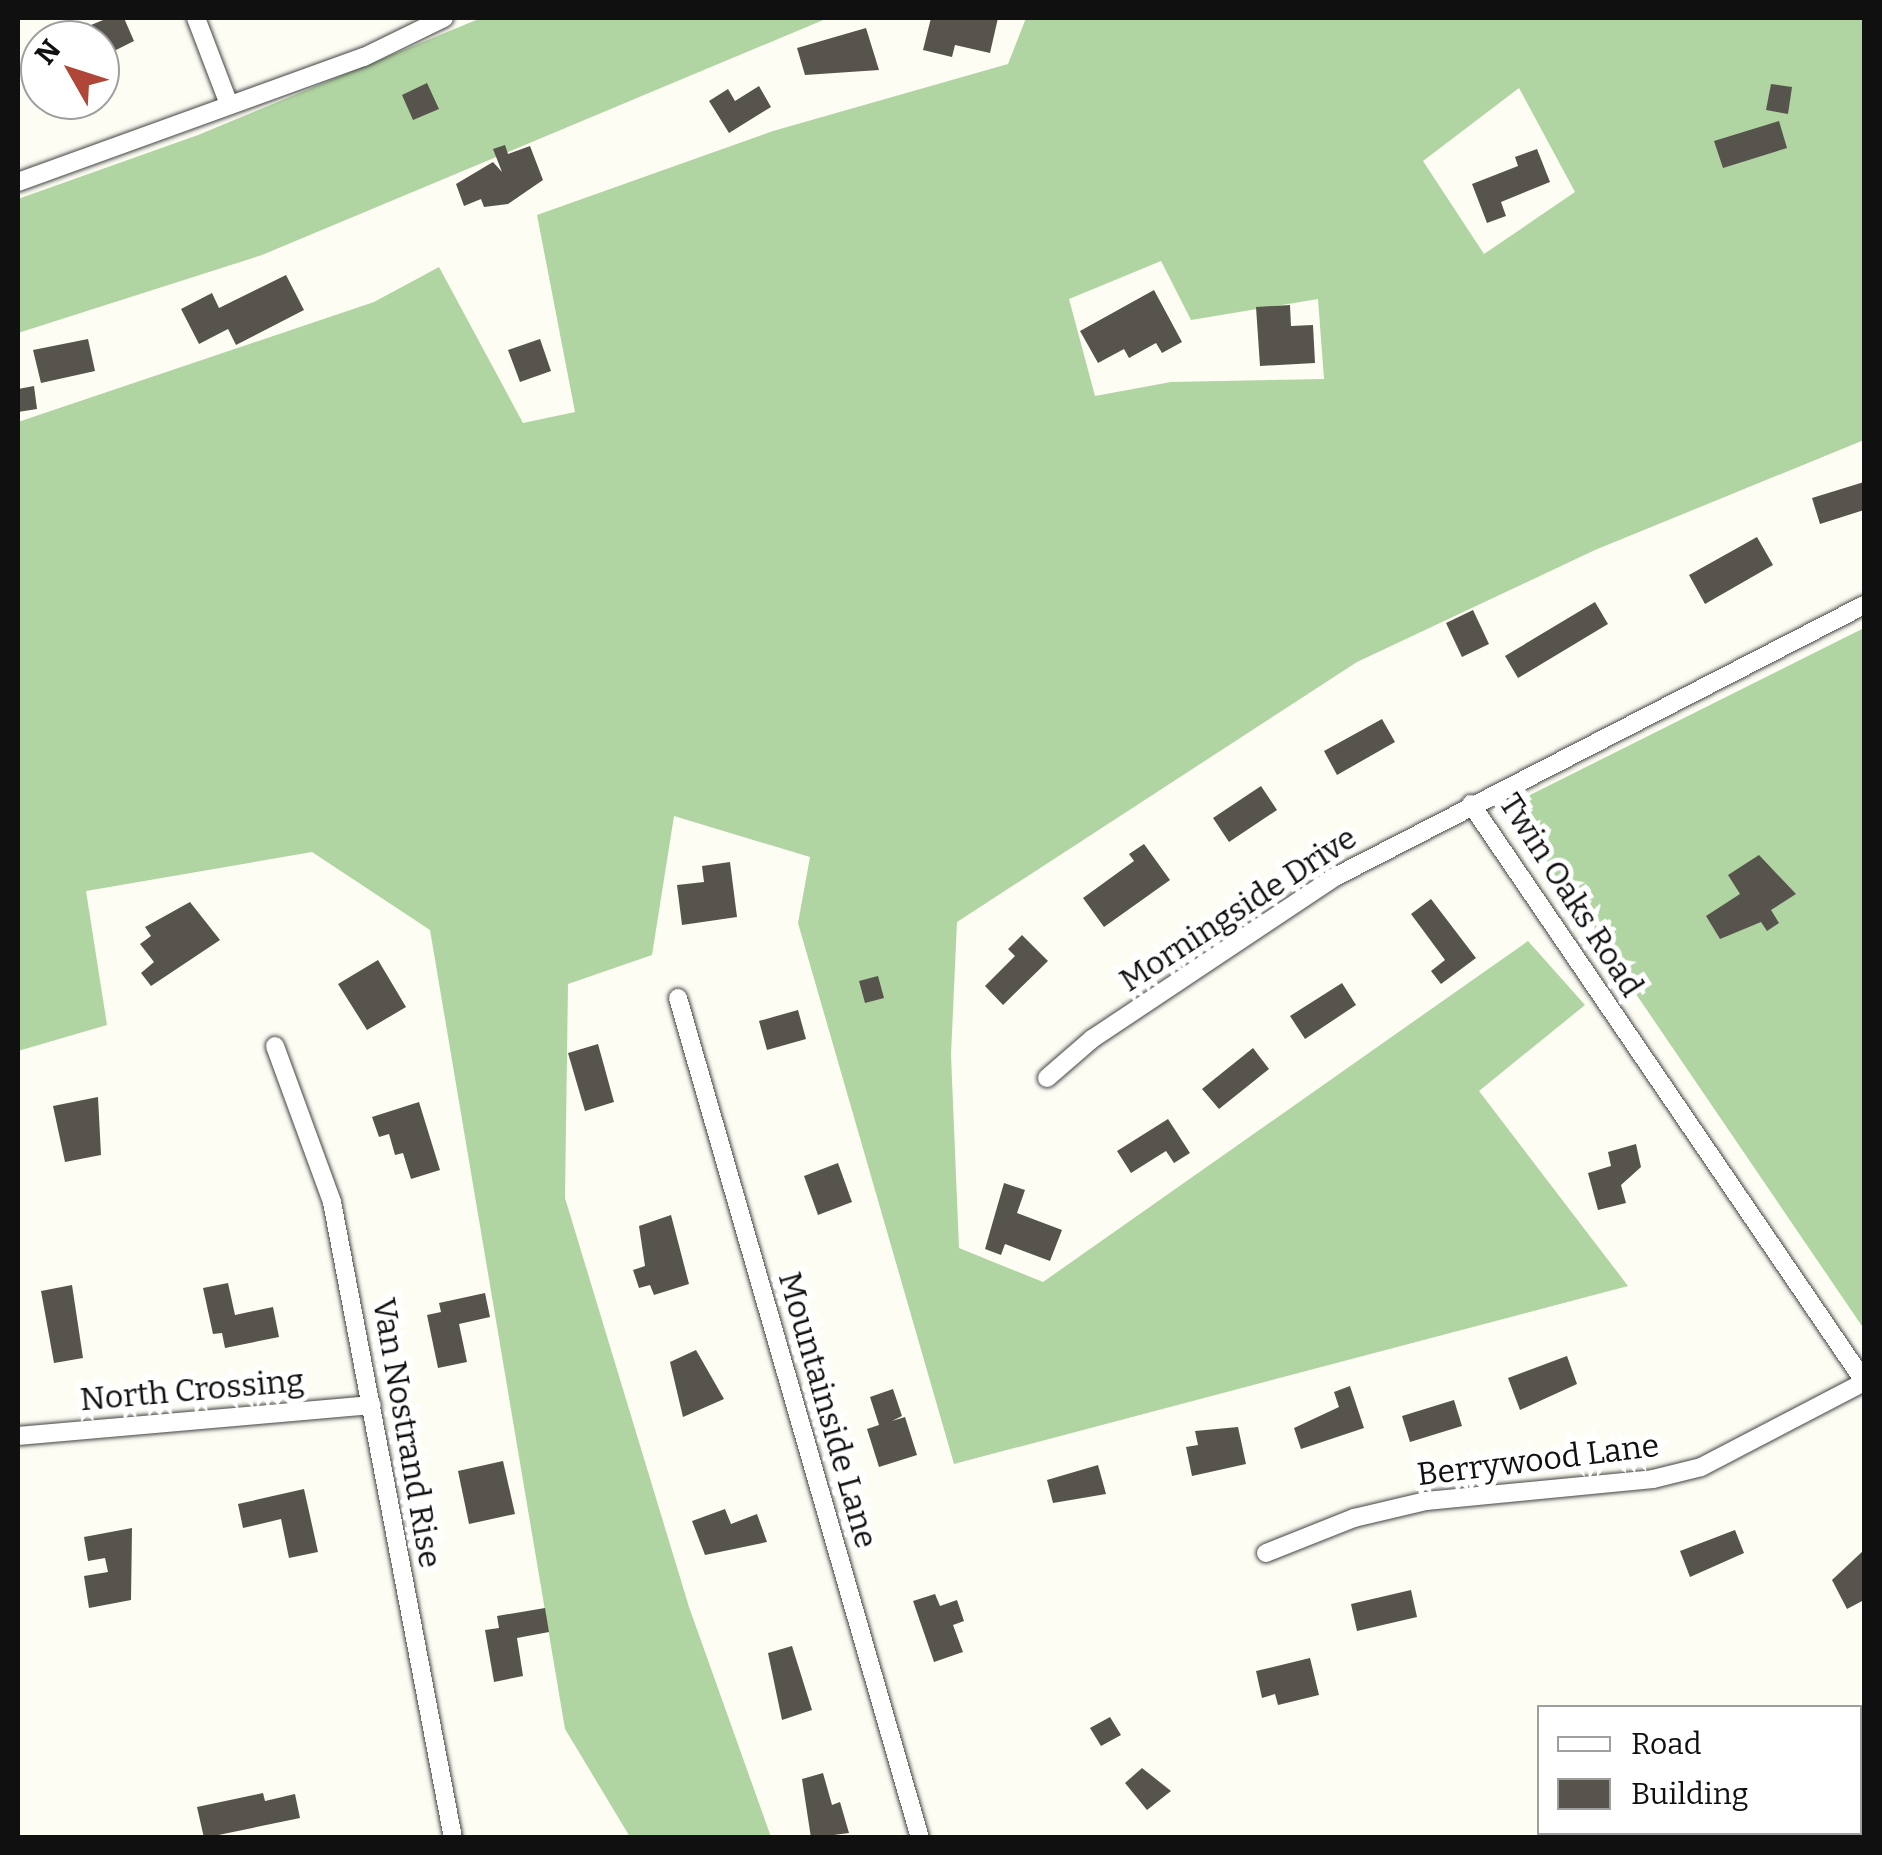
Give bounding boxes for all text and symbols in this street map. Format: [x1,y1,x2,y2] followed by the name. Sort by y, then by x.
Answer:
[20,20,120,120] north arrow
[28,33,67,71] text: N
[1491,786,1651,1004] street label: Twin Oaks Road
[1113,818,1363,1000] street label: Morningside Drive
[770,1268,886,1552] street label: Mountainside Lane
[364,1295,450,1571] street label: Van Nostrand Rise
[78,1361,306,1419] street label: North Crossing
[1415,1426,1661,1494] street label: Berrywood Lane
[1537,1705,1862,1835] legend
[1631,1726,1702,1762] text: Road
[1631,1776,1749,1812] text: Building

